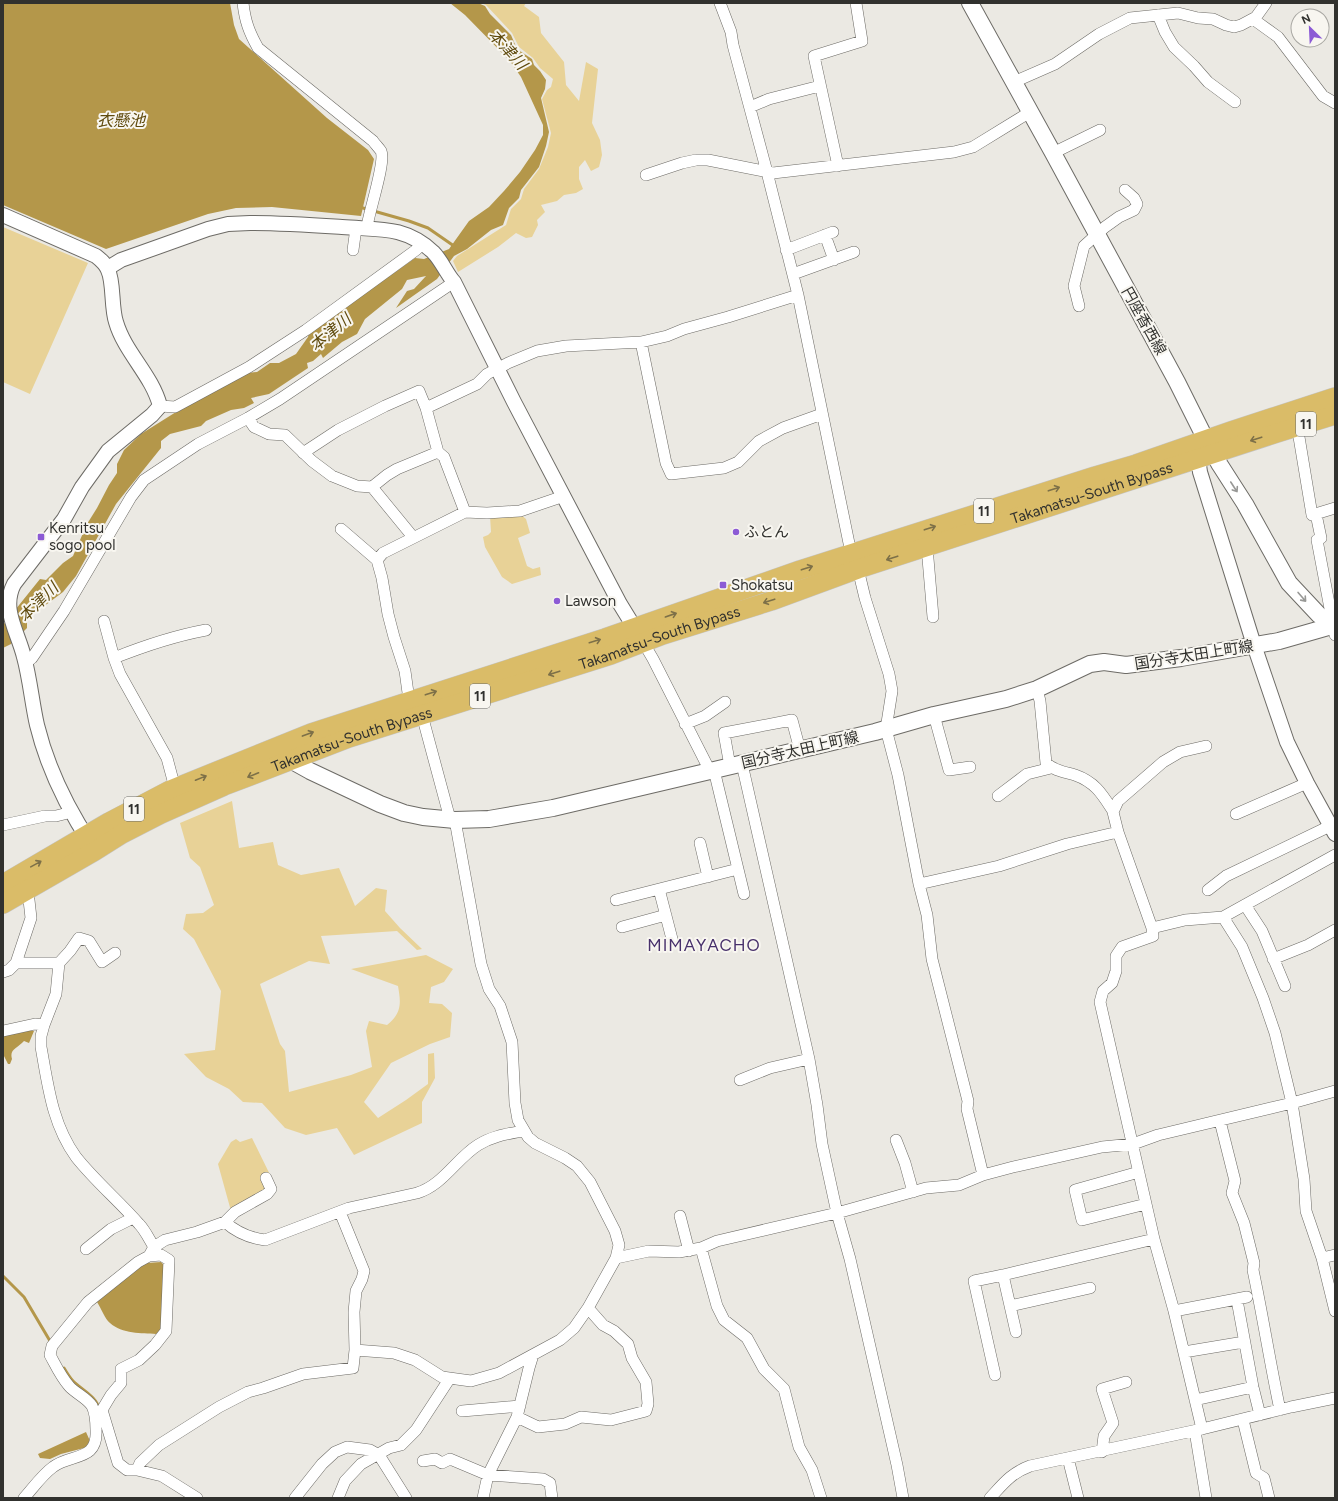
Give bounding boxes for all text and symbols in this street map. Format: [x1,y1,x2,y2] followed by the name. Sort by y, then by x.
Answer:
[1290,8,1330,48] north arrow
[1300,12,1313,27] text: N
[485,25,532,75] water label: 本津川
[97,111,147,130] water label: 衣懸池
[1118,284,1170,358] street label: 円座香西線
[306,308,356,355] water label: 本津川
[1296,412,1316,436] road number: 11
[1250,436,1262,444] one-way arrow
[1009,458,1175,528] street label: Takamatsu-South Bypass
[1230,481,1238,492] one-way arrow
[1048,484,1060,492] one-way arrow
[974,499,994,523] road number: 11
[49,519,115,554] place label: Kenritsu sogo pool
[744,523,789,541] place label: ふとん
[924,524,937,531] one-way arrow
[731,527,741,537] marker: ふとん
[36,532,46,542] marker: Kenritsu sogo pool
[886,555,899,562] one-way arrow
[800,563,812,571] one-way arrow
[731,576,793,594] place label: Shokatsu
[15,577,63,626] water label: 本津川
[718,580,728,590] marker: Shokatsu
[565,592,616,610] place label: Lawson
[1297,592,1306,603] one-way arrow
[552,596,562,606] marker: Lawson
[763,598,776,605] one-way arrow
[577,602,742,674] street label: Takamatsu-South Bypass
[664,611,676,619] one-way arrow
[589,637,602,644] one-way arrow
[1133,637,1255,673] street label: 国分寺太田上町線
[548,670,561,677] one-way arrow
[470,684,490,708] road number: 11
[425,689,438,696] one-way arrow
[269,703,435,776] street label: Takamatsu-South Bypass
[740,728,860,772] street label: 国分寺太田上町線
[302,730,314,738] one-way arrow
[248,771,260,779] one-way arrow
[194,773,206,781] one-way arrow
[124,797,144,821] road number: 11
[30,860,42,868] one-way arrow
[647,935,761,955] district label: MIMAYACHO

